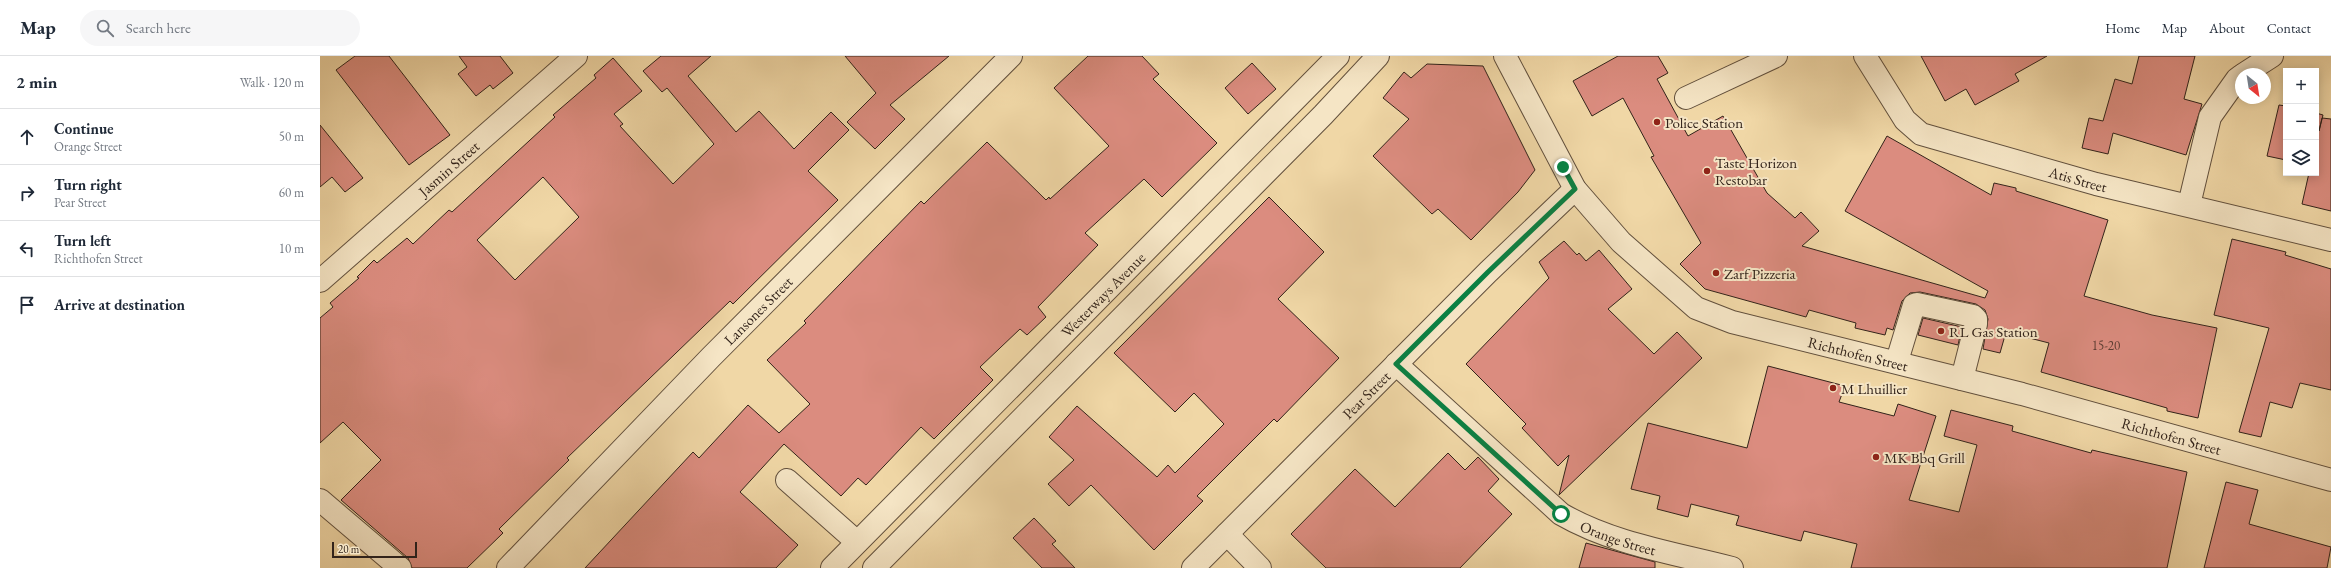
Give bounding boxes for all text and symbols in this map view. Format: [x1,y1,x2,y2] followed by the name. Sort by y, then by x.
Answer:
[80,10,360,46] search box
[20,15,56,40] text: Map
[94,17,116,39] icon: search
[126,18,191,37] text: Search here
[2105,19,2140,37] text: Home
[2162,19,2187,37] text: Map
[2209,19,2245,37] text: About
[2267,19,2311,37] text: Contact
[2235,68,2271,104] north arrow
[2283,68,2319,176] map controls
[2283,68,2319,104] button: +
[16,71,57,93] text: 2 min
[240,74,304,91] text: Walk · 120 m
[2283,104,2319,140] button: −
[1665,113,1743,132] place label: Police Station
[1652,117,1662,127] marker: Police Station
[54,119,114,138] text: Continue
[16,126,38,148] icon: ahead
[279,128,304,145] text: 50 m
[412,136,483,201] street label: Jasmin Street
[54,138,122,155] text: Orange Street
[2283,140,2319,176] button: layers
[1715,153,1797,189] place label: Taste Horizon Restobar
[1554,158,1572,176] route end
[2046,161,2109,196] street label: Atis Street
[1702,166,1712,176] marker: Taste Horizon Restobar
[54,175,122,194] text: Turn right
[16,182,38,204] icon: right
[279,184,304,201] text: 60 m
[54,194,106,211] text: Pear Street
[54,231,111,250] text: Turn left
[16,238,38,260] icon: left
[279,240,304,257] text: 10 m
[1057,248,1149,341] street label: Westerways Avenue
[54,250,143,267] text: Richthofen Street
[1724,264,1796,283] place label: Zarf Pizzeria
[1711,268,1721,278] marker: Zarf Pizzeria
[719,271,796,349] street label: Lansones Street
[16,294,38,316] icon: arrive
[54,295,185,314] text: Arrive at destination
[1949,322,2038,341] place label: RL Gas Station
[1936,326,1946,336] marker: RL Gas Station
[1806,332,1910,375] street label: Richthofen Street
[2092,337,2120,354] house number: 15-20
[1338,366,1394,423] street label: Pear Street
[1841,379,1907,398] place label: M Lhuillier
[1828,383,1838,393] marker: M Lhuillier
[2120,413,2224,459] street label: Richthofen Street
[1884,448,1965,467] place label: MK Bbq Grill
[1871,452,1881,462] marker: MK Bbq Grill
[1552,505,1570,523] route start
[1577,516,1658,559] street label: Orange Street
[332,540,417,559] scale bar
[338,542,359,556] text: 20 m

